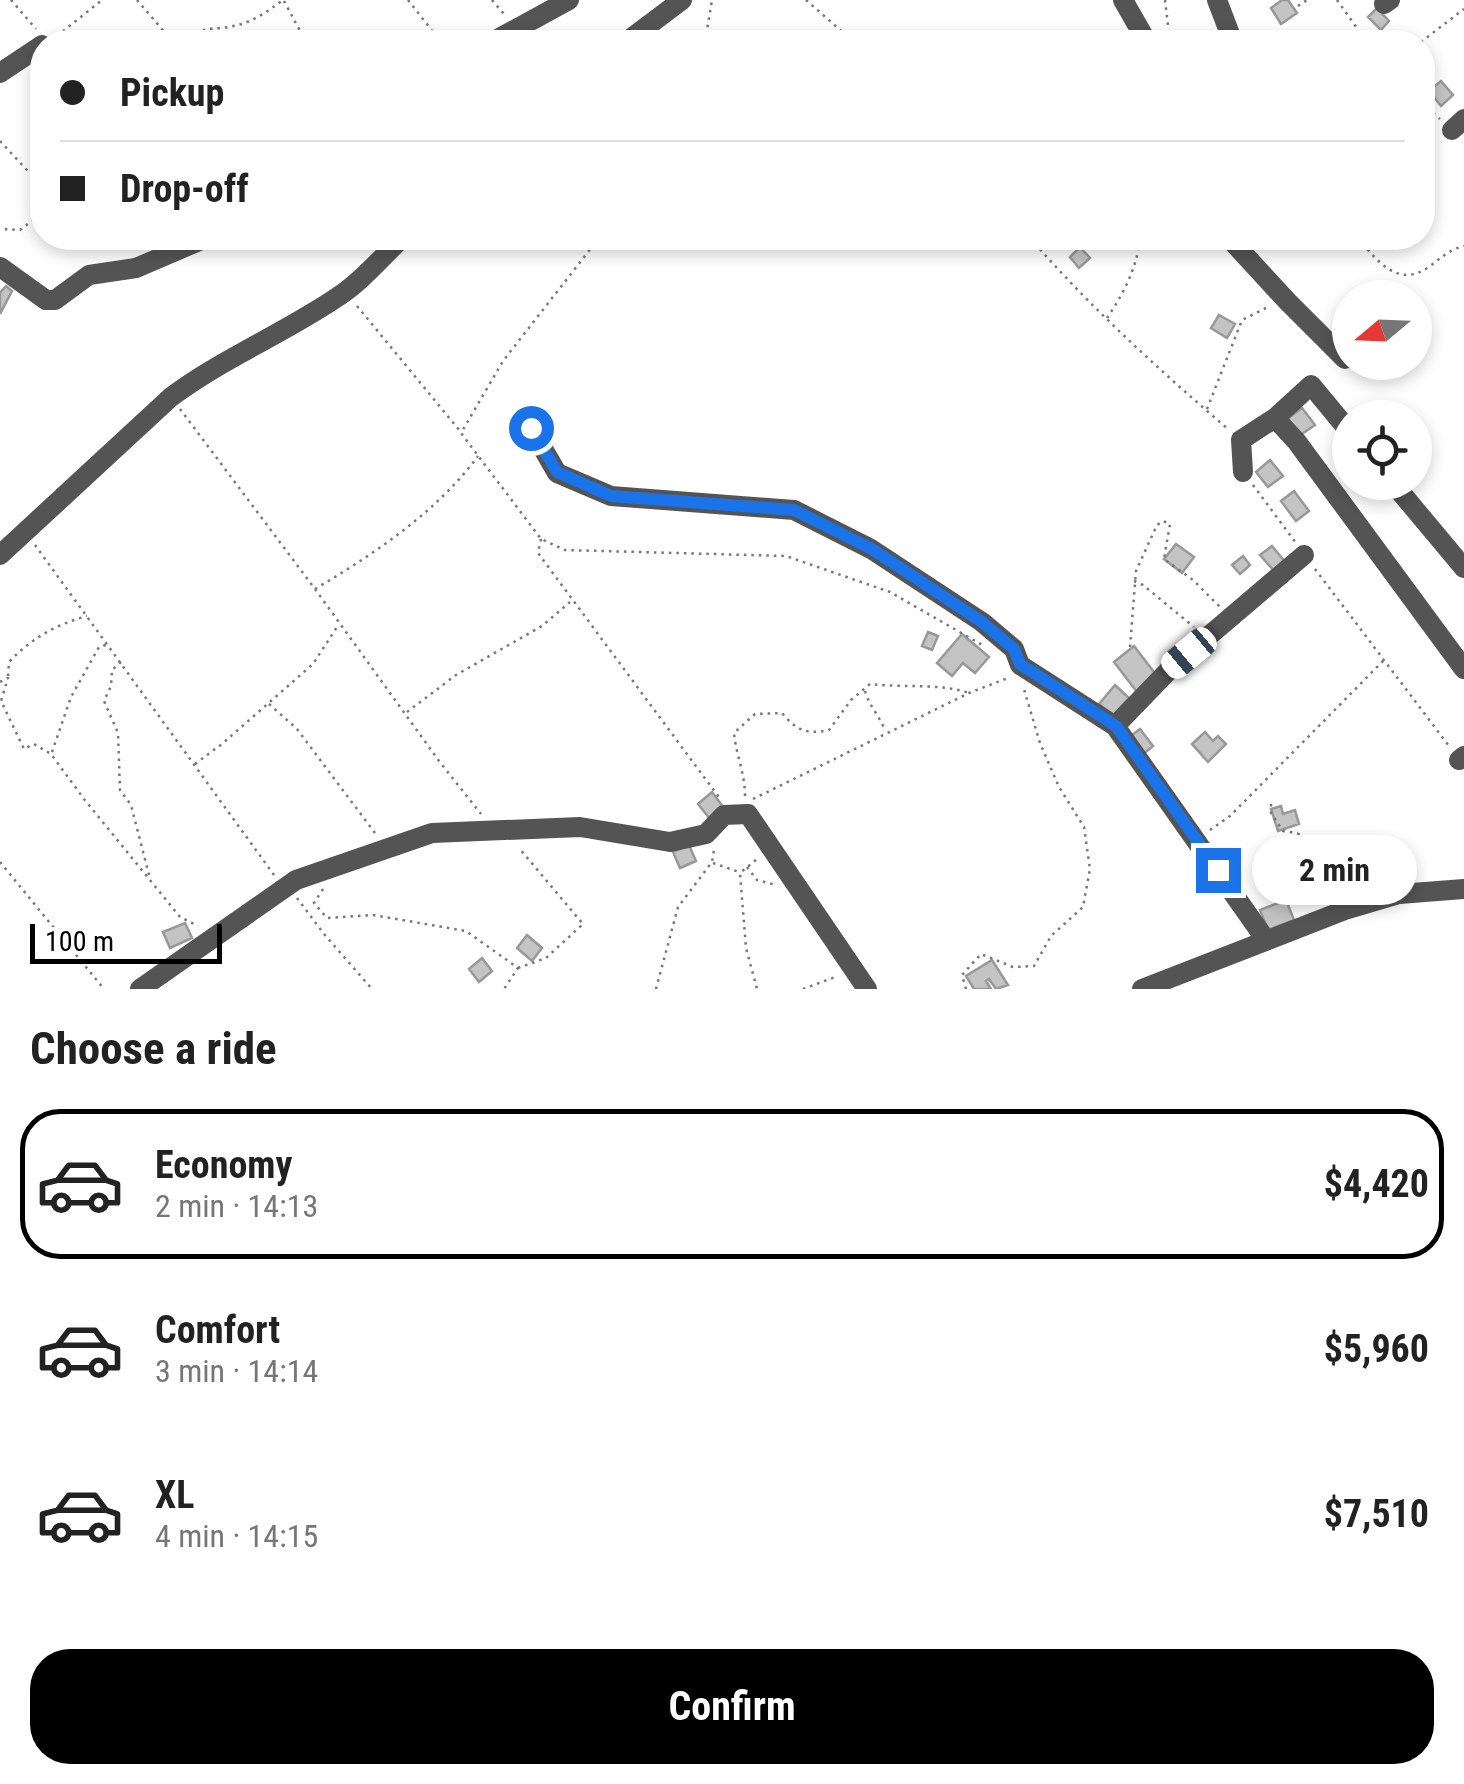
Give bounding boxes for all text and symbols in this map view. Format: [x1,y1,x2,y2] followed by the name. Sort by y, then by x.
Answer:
[120,71,224,115] text: Pickup
[120,167,249,211] text: Drop-off
[1332,280,1432,380] north arrow
[1332,280,1432,500] map controls
[1332,400,1432,500] button: locate
[509,406,554,451] route start
[1156,622,1222,684] car
[1253,835,1418,905] callout: 2 min
[1196,848,1241,893] route end
[1299,851,1370,889] text: 2 min
[30,919,222,964] scale bar
[45,925,114,958] text: 100 m
[30,1022,277,1075] text: Choose a ride
[35,1139,125,1229] icon: car
[155,1143,292,1187] text: Economy
[1324,1162,1429,1206] text: $4,420
[155,1187,318,1225] text: 2 min · 14:13
[35,1304,125,1394] icon: car
[155,1308,280,1352] text: Comfort
[1324,1327,1429,1371] text: $5,960
[155,1352,318,1390] text: 3 min · 14:14
[35,1469,125,1559] icon: car
[155,1473,194,1517] text: XL
[1324,1492,1429,1536] text: $7,510
[155,1517,318,1555] text: 4 min · 14:15
[30,1649,1434,1764] button: Confirm

